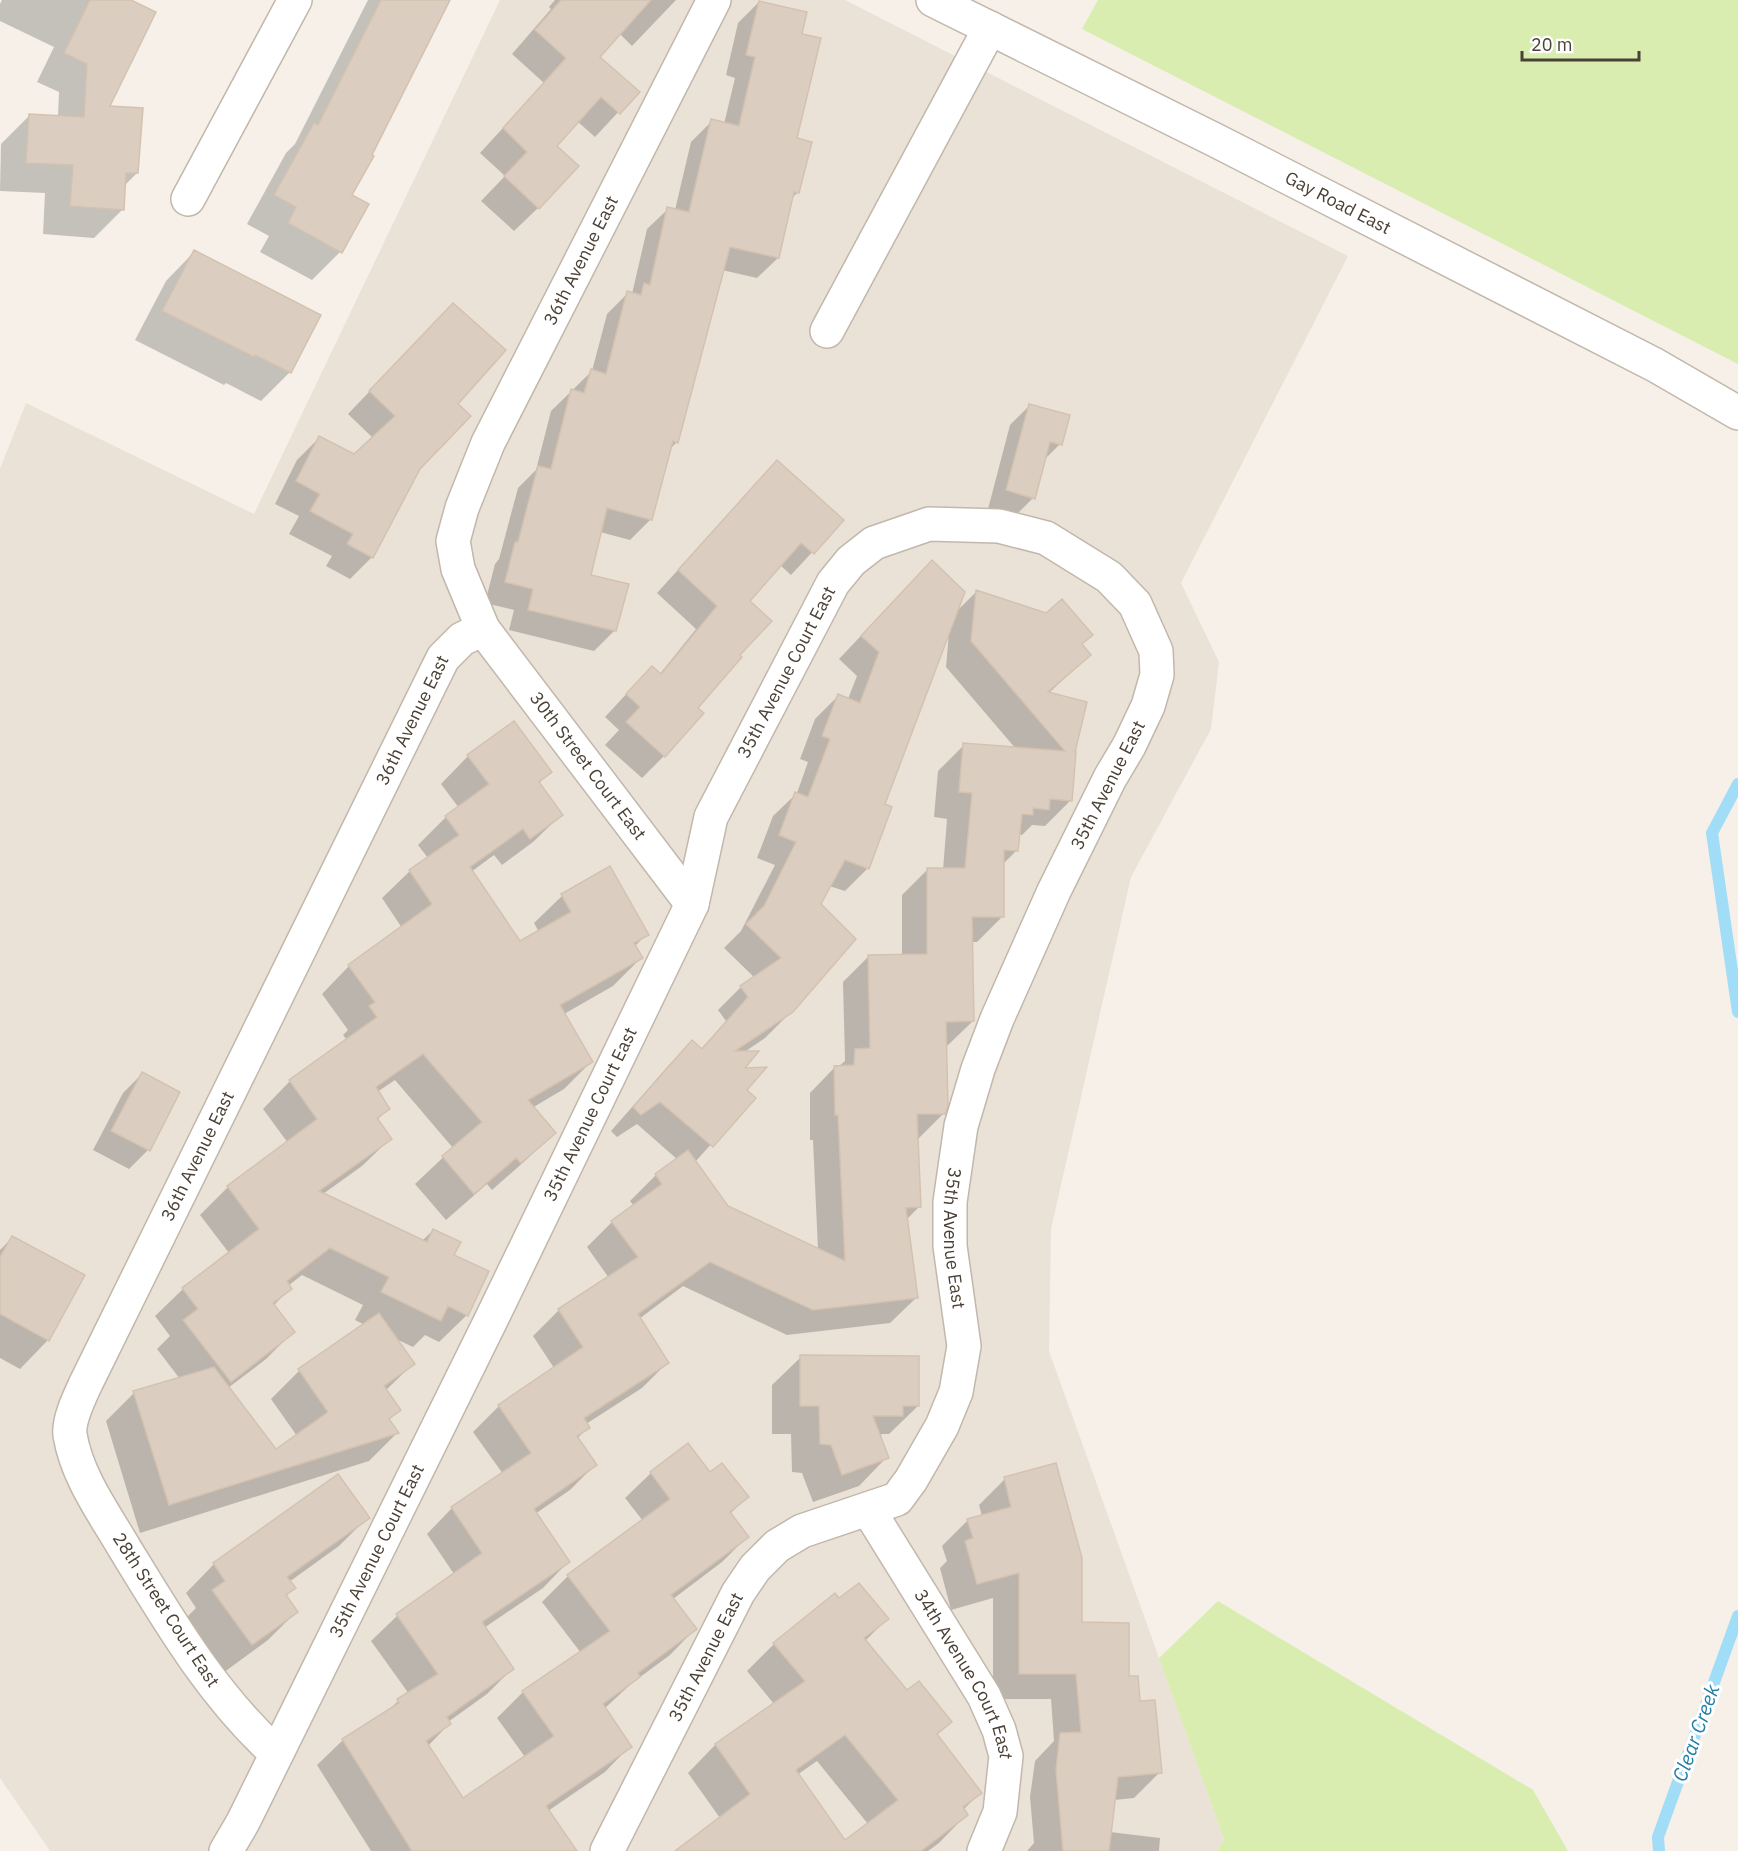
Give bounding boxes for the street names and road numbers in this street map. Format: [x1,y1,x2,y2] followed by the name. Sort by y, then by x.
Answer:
[1281,166,1395,239] street label: Gay Road East
[538,192,623,329] street label: 36th Avenue East
[732,582,840,762] street label: 35th Avenue Court East
[370,651,454,789] street label: 36th Avenue East
[525,687,652,844] street label: 30th Street Court East
[1065,716,1150,853] street label: 35th Avenue East
[538,1023,642,1205] street label: 35th Avenue Court East
[156,1087,239,1225] street label: 36th Avenue East
[939,1166,971,1310] street label: 35th Avenue East
[324,1460,429,1641] street label: 35th Avenue Court East
[108,1528,225,1691] street label: 28th Street Court East
[910,1585,1018,1760] street label: 34th Avenue Court East
[663,1588,748,1725] street label: 35th Avenue East

